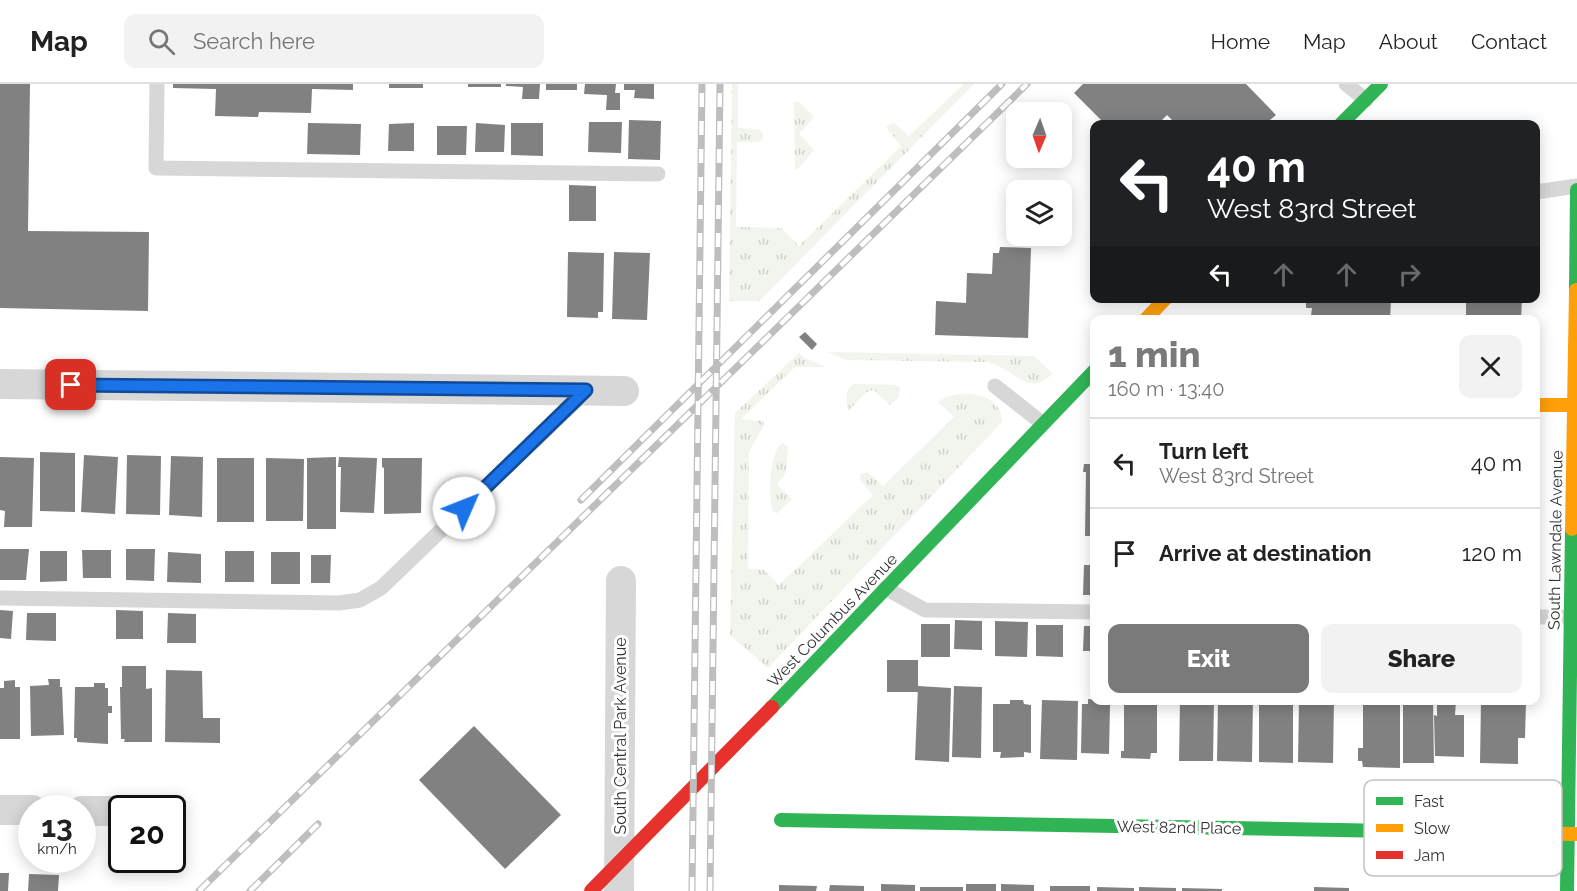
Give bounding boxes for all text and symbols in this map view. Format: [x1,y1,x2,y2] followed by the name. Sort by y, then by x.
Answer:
[124,14,544,68] search box
[30,25,88,58] text: Map
[145,25,178,58] icon: search
[193,28,315,54] text: Search here
[1211,29,1270,54] text: Home
[1303,29,1346,54] text: Map
[1379,29,1438,54] text: About
[1471,29,1547,54] text: Contact
[1006,102,1072,168] north arrow
[1006,102,1072,246] map controls
[1207,143,1306,192] text: 40 m
[1108,144,1186,222] icon: left
[1006,180,1072,246] button: layers
[1207,193,1416,224] text: West 83rd Street
[1204,258,1237,291] icon: left
[1267,258,1300,291] icon: ahead
[1330,258,1363,291] icon: ahead
[1393,258,1426,291] icon: right
[1108,333,1200,375] text: 1 min
[1459,335,1522,398] button: close
[45,359,96,410] pin
[54,368,87,401] icon: arrive
[1108,377,1224,401] text: 160 m · 13:40
[1159,438,1249,464] text: Turn left
[1108,447,1141,480] icon: left
[1471,450,1522,476] text: 40 m
[1544,450,1567,630] street label: South Lawndale Avenue
[1159,464,1314,488] text: West 83rd Street
[432,476,496,540] position arrow
[1108,537,1141,570] icon: arrive
[1159,540,1372,566] text: Arrive at destination
[1462,540,1522,566] text: 120 m
[764,550,901,691] street label: West Columbus Avenue
[1108,624,1309,693] button: Exit
[1321,624,1522,693] button: Share
[611,637,630,835] street label: South Central Park Avenue
[1364,780,1562,876] legend
[1414,792,1445,811] text: Fast
[108,795,186,873] speed limit sign: 20
[41,809,73,844] text: 13
[1117,817,1241,838] street label: West 82nd Place
[1414,819,1450,838] text: Slow
[37,840,77,858] text: km/h
[1414,846,1445,865] text: Jam

